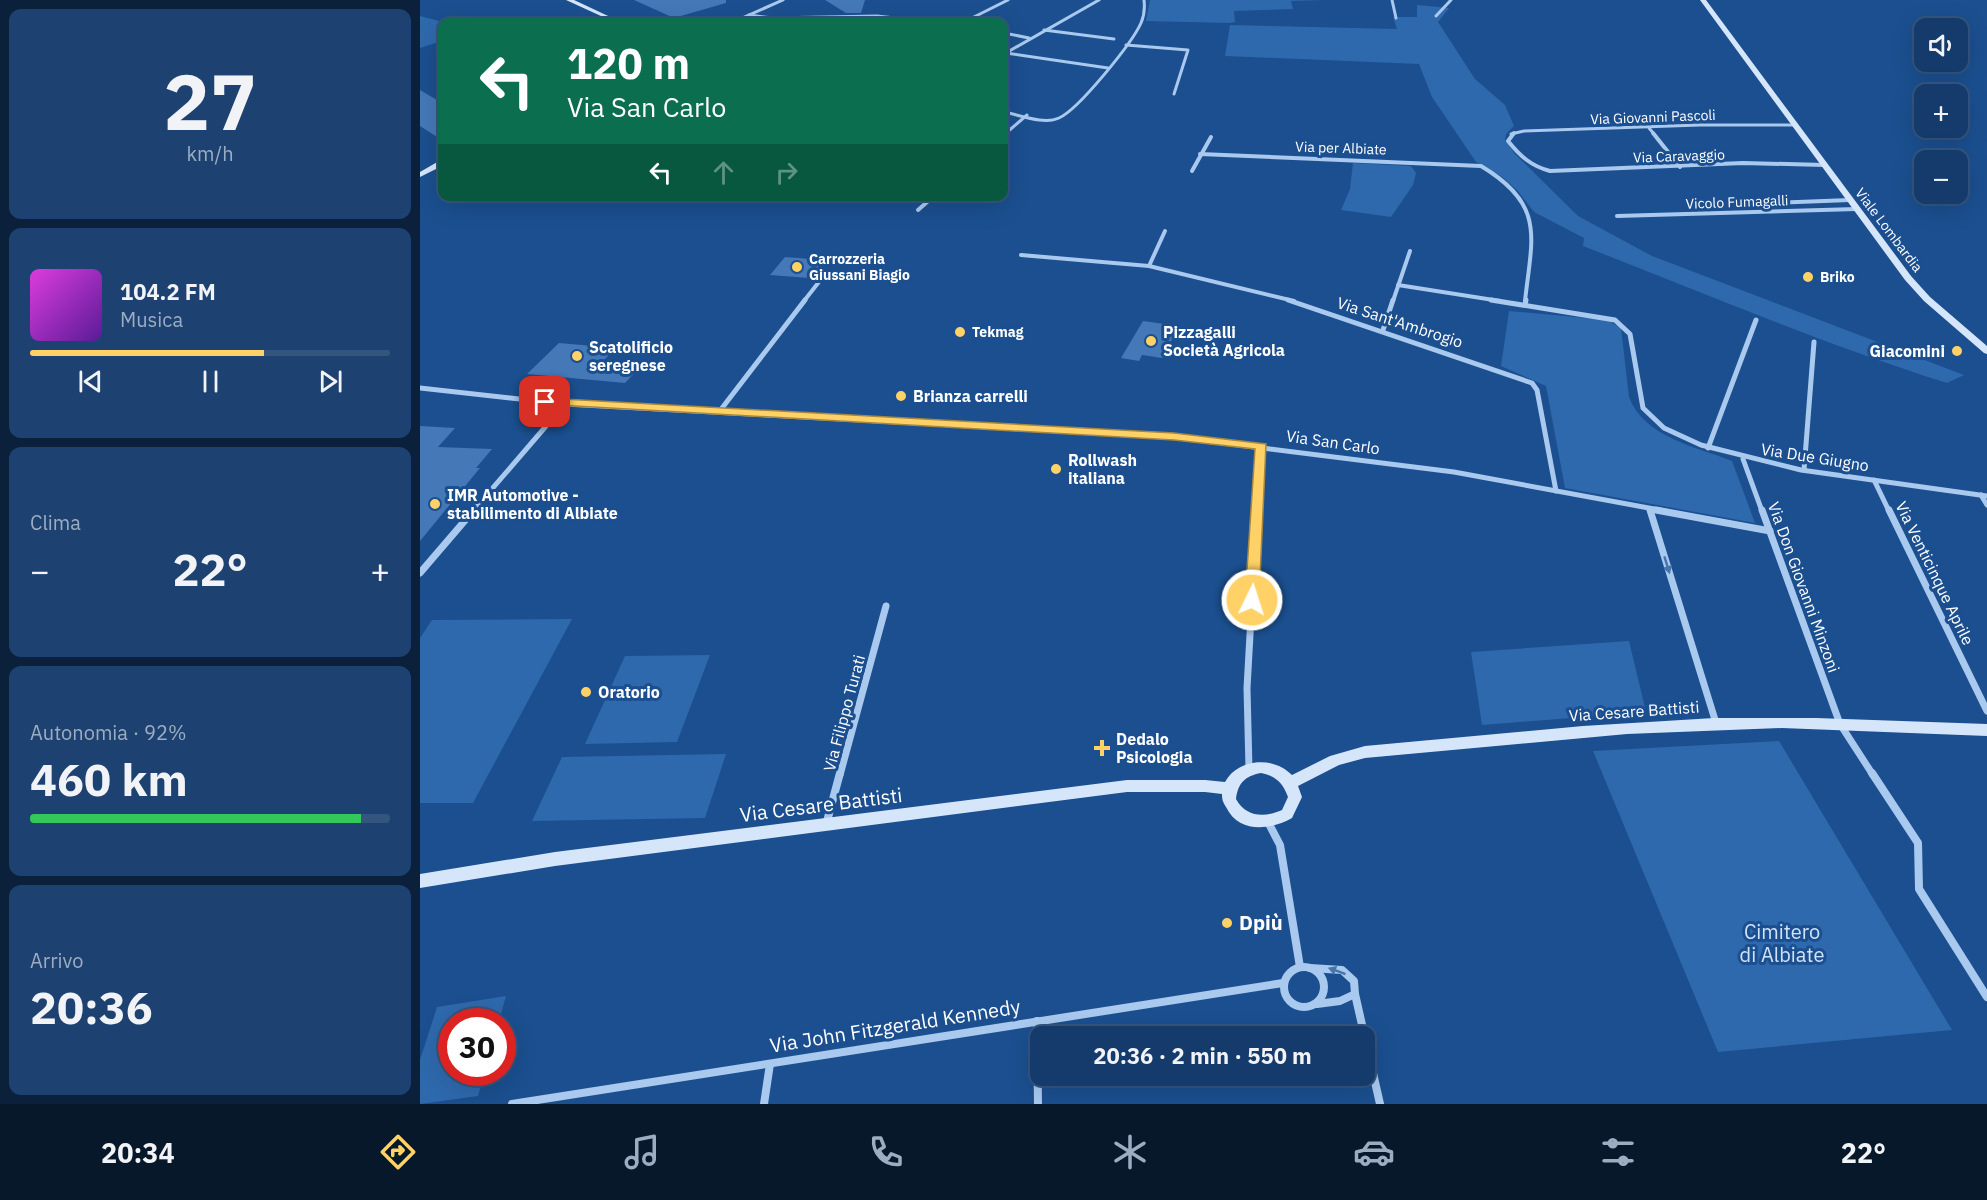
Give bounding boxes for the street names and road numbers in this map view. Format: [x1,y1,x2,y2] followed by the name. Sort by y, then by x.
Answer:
[1590,106,1716,128] street label: Via Giovanni Pascoli
[1295,137,1387,159] street label: Via per Albiate
[1633,145,1725,167] street label: Via Caravaggio
[1851,184,1927,276] street label: Viale Lombardia
[1685,191,1789,213] street label: Vicolo Fumagalli
[1334,292,1466,352] street label: Via Sant'Ambrogio
[1285,426,1381,458] street label: Via San Carlo
[1760,439,1871,475] street label: Via Due Giugno
[1892,498,1979,648] street label: Via Venticinque Aprile
[1764,499,1844,675] street label: Via Don Giovanni Minzoni
[819,652,869,774] street label: Via Filippo Turati
[1568,696,1700,726] street label: Via Cesare Battisti
[738,781,904,828] street label: Via Cesare Battisti
[768,992,1022,1059] street label: Via John Fitzgerald Kennedy

